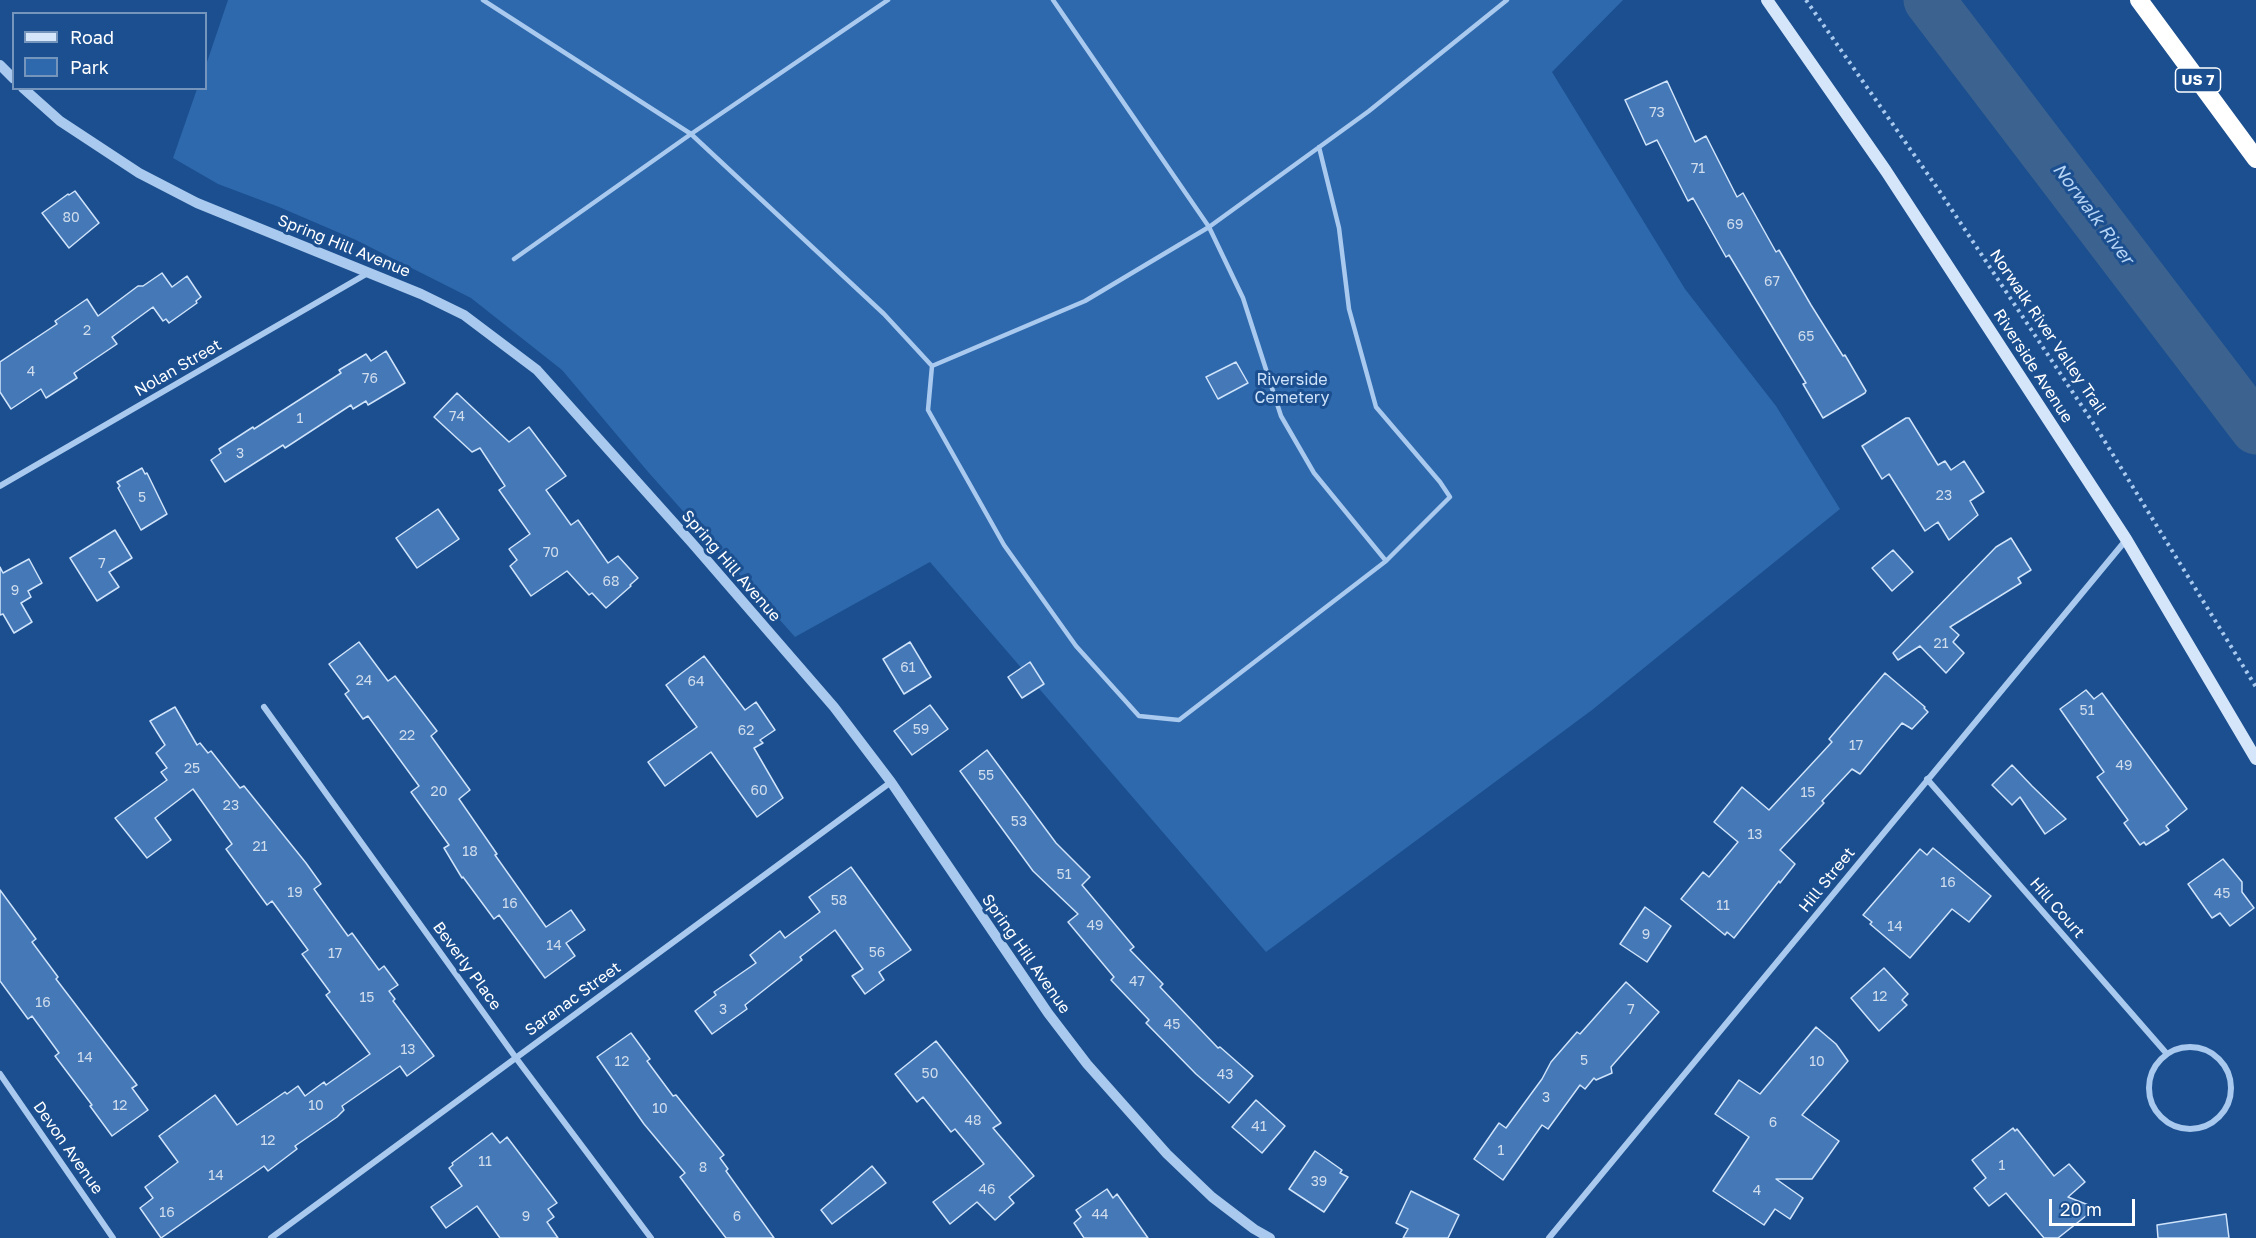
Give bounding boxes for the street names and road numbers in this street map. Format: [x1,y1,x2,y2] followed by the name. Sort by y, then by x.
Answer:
[2176,68,2220,92] road number: US 7
[275,211,413,281] street label: Spring Hill Avenue
[1985,246,2111,418] street label: Norwalk River Valley Trail
[1989,306,2077,426] street label: Riverside Avenue
[131,335,225,401] street label: Nolan Street
[677,506,785,626] street label: Spring Hill Avenue
[1795,844,1859,916] street label: Hill Street
[2026,874,2088,942] street label: Hill Court
[978,891,1074,1017] street label: Spring Hill Avenue
[429,918,505,1014] street label: Beverly Place
[522,958,624,1040] street label: Saranac Street
[29,1098,107,1198] street label: Devon Avenue

